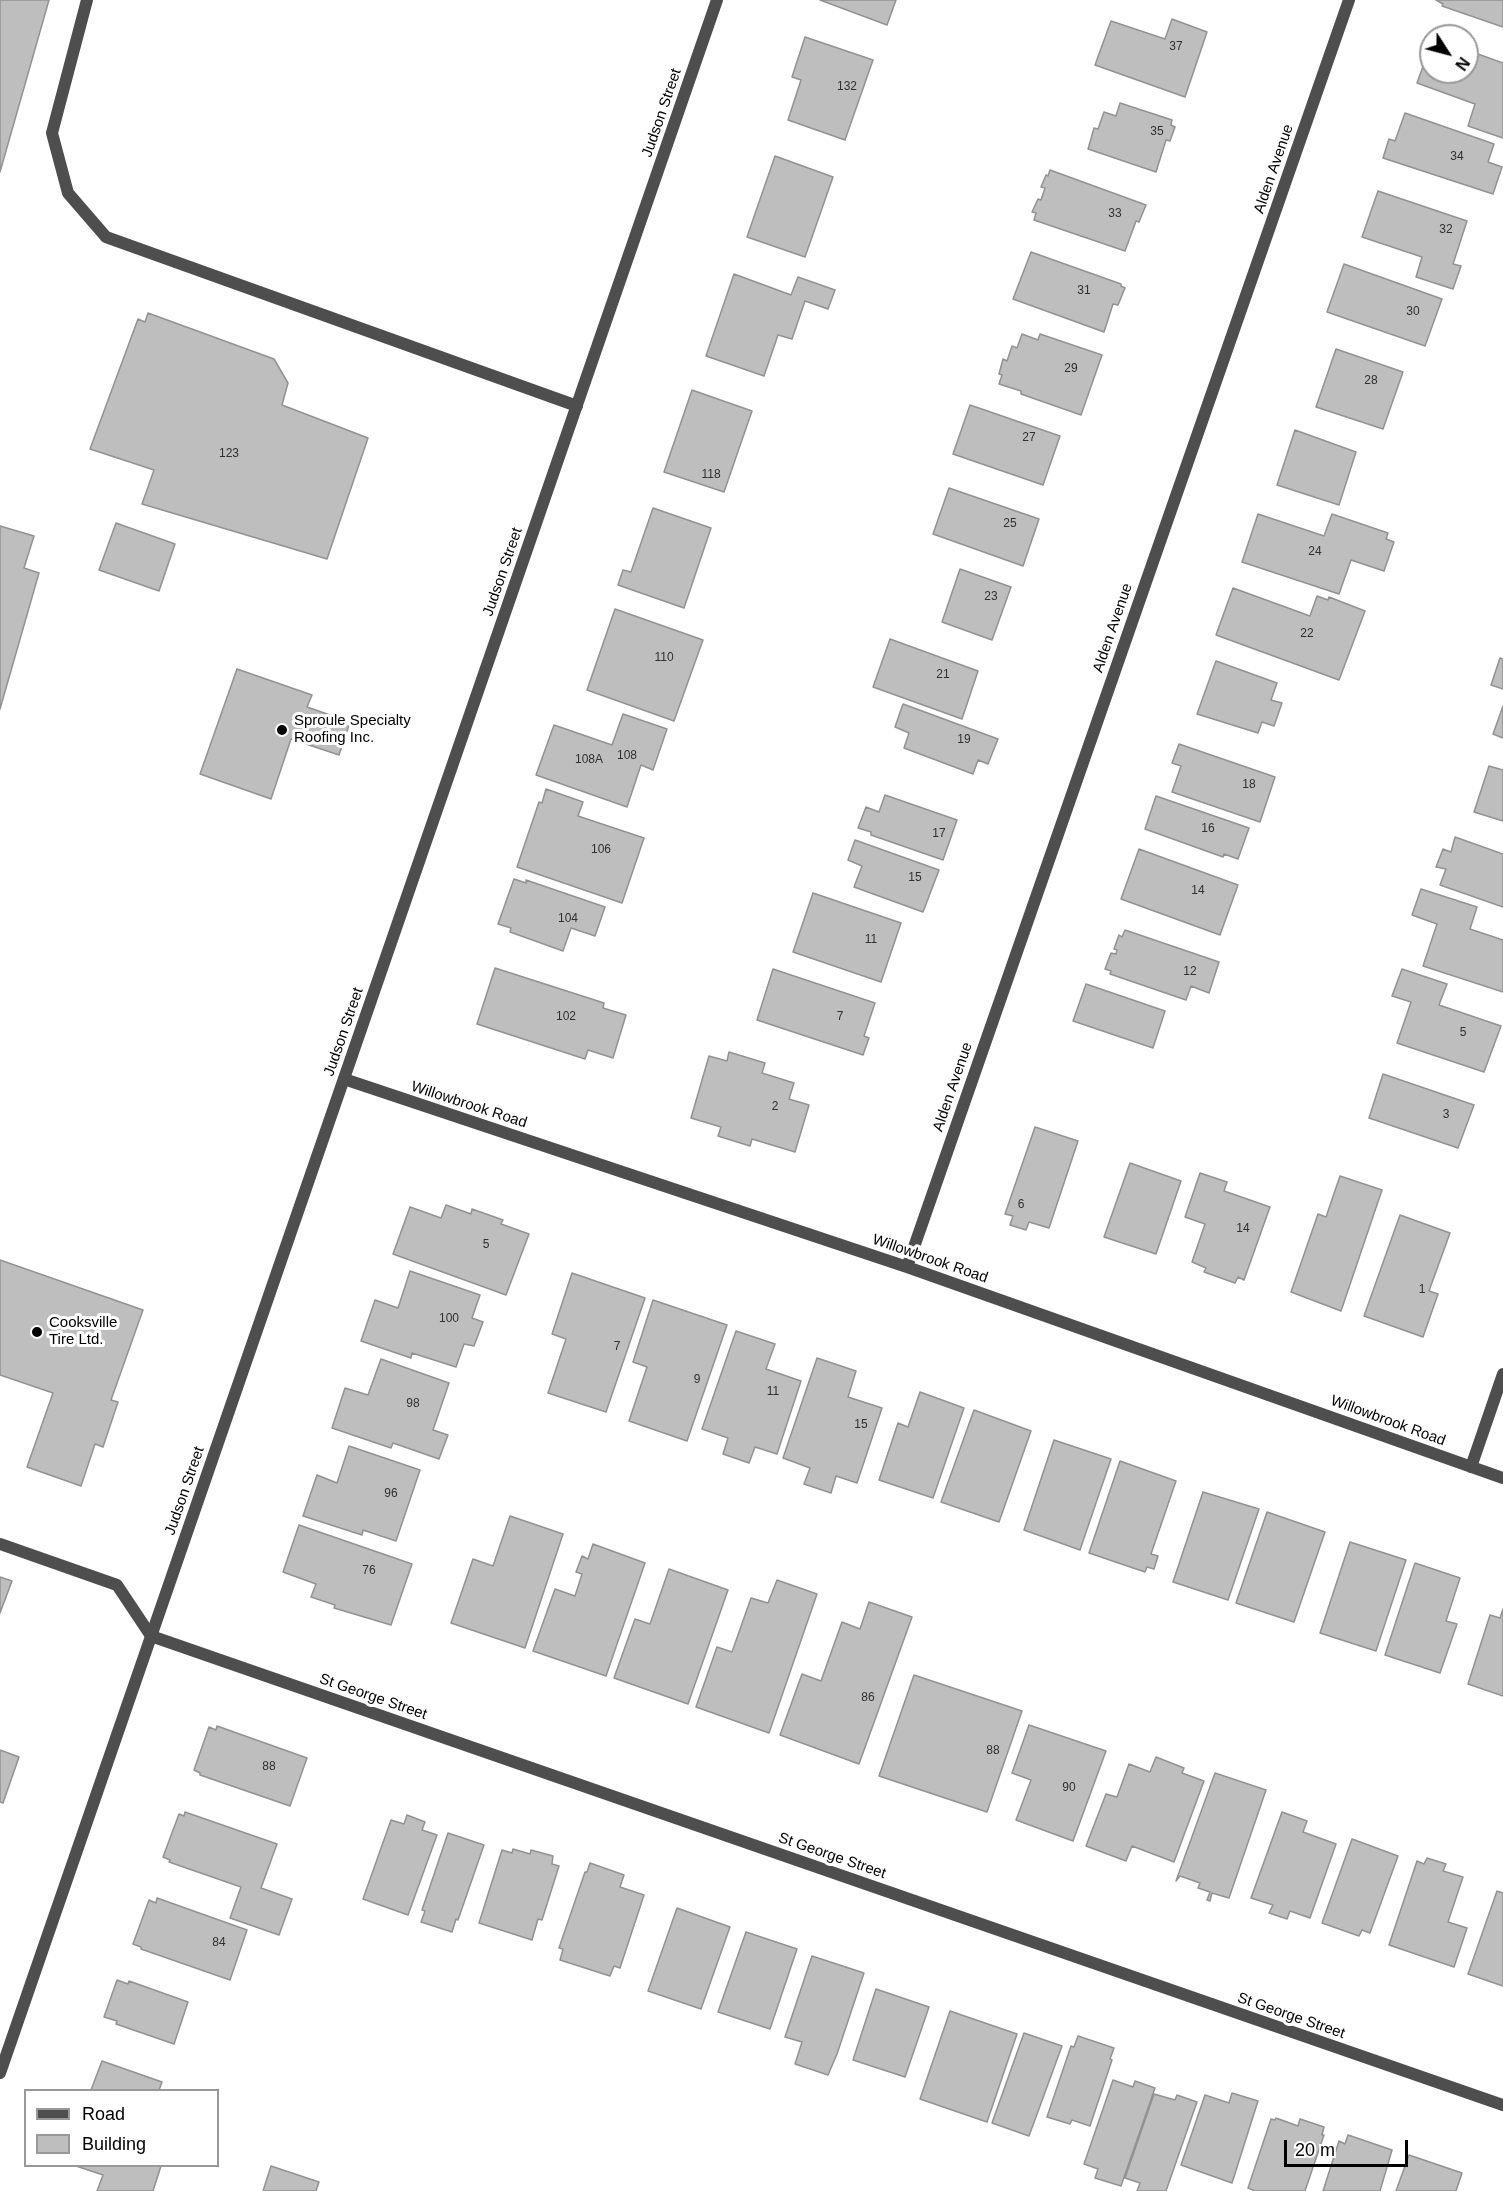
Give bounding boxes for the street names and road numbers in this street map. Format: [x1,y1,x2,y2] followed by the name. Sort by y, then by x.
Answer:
[638,66,686,160] street label: Judson Street
[1250,122,1298,216] street label: Alden Avenue
[479,525,527,619] street label: Judson Street
[1089,581,1137,675] street label: Alden Avenue
[320,985,368,1079] street label: Judson Street
[929,1040,977,1134] street label: Alden Avenue
[409,1078,529,1132] street label: Willowbrook Road
[870,1231,990,1287] street label: Willowbrook Road
[1328,1392,1448,1450] street label: Willowbrook Road
[161,1444,209,1538] street label: Judson Street
[317,1670,429,1724] street label: St George Street
[776,1829,888,1883] street label: St George Street
[1235,1989,1347,2043] street label: St George Street

